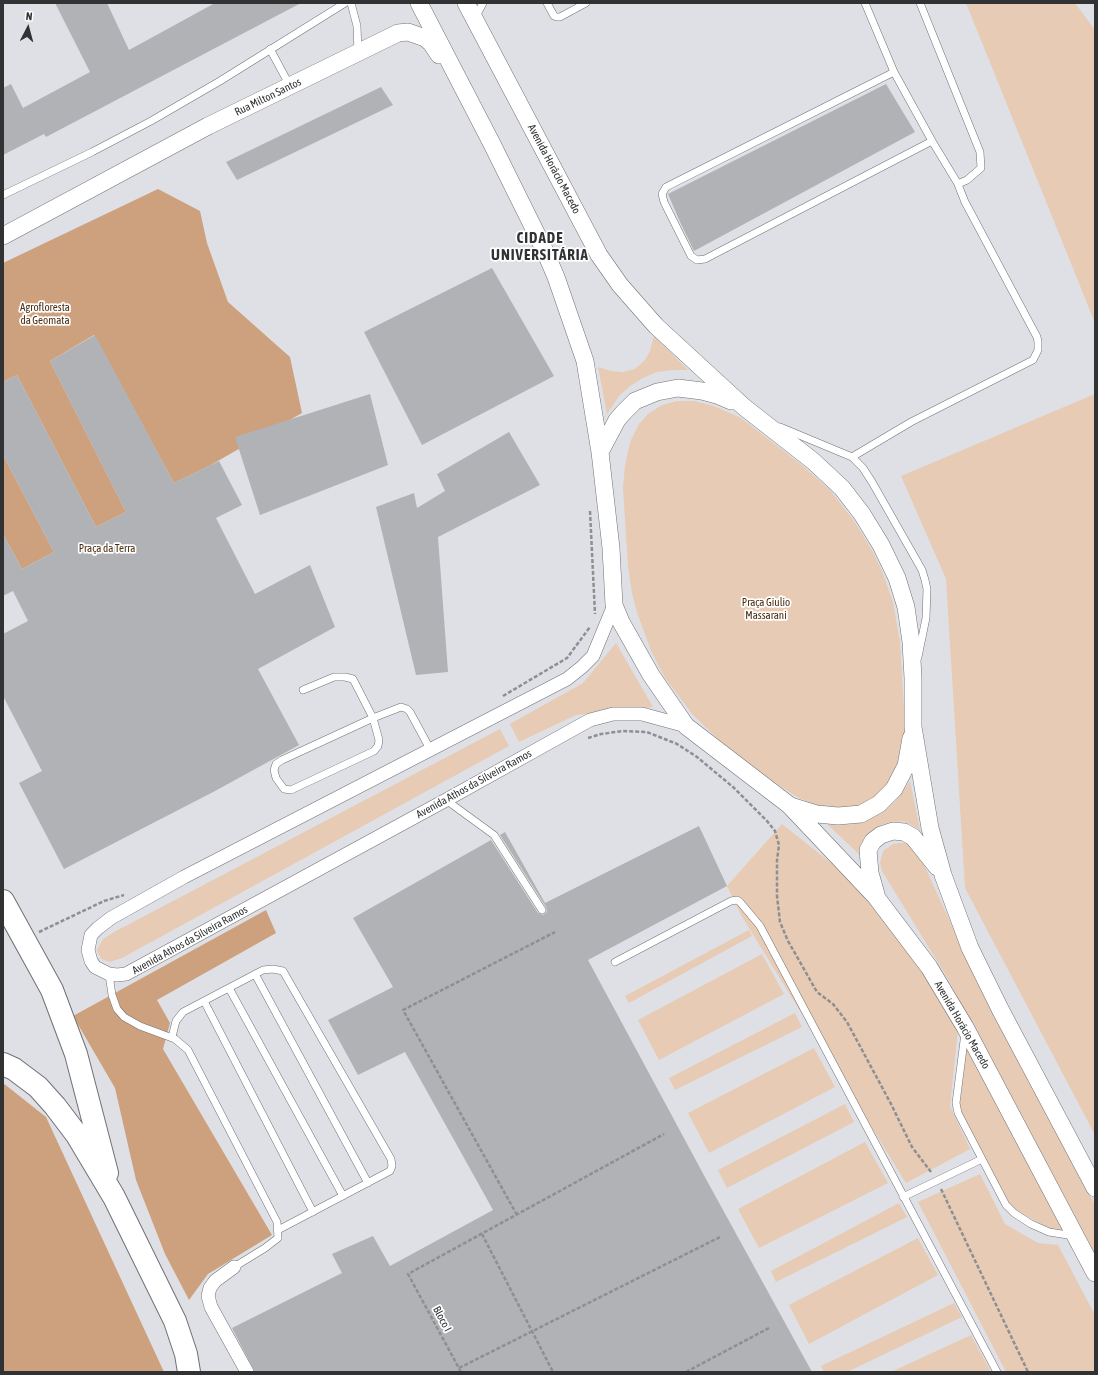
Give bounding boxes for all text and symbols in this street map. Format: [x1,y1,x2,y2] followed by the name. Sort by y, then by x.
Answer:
[8,8,48,48] north arrow
[25,10,33,22] text: N
[233,75,303,119] street label: Rua Milton Santos
[525,122,583,216] street label: Avenida Horácio Macedo
[491,229,589,264] district label: CIDADE UNIVERSITÁRIA
[20,301,70,327] park label: Agrofloresta da Geomata
[79,542,135,556] park label: Praça da Terra
[742,596,790,622] park label: Praça Giulio Massarani
[414,747,534,821] street label: Avenida Athos da Silveira Ramos
[130,903,250,977] street label: Avenida Athos da Silveira Ramos
[931,979,993,1071] street label: Avenida Horácio Macedo
[430,1304,454,1334] street label: Bloco I

